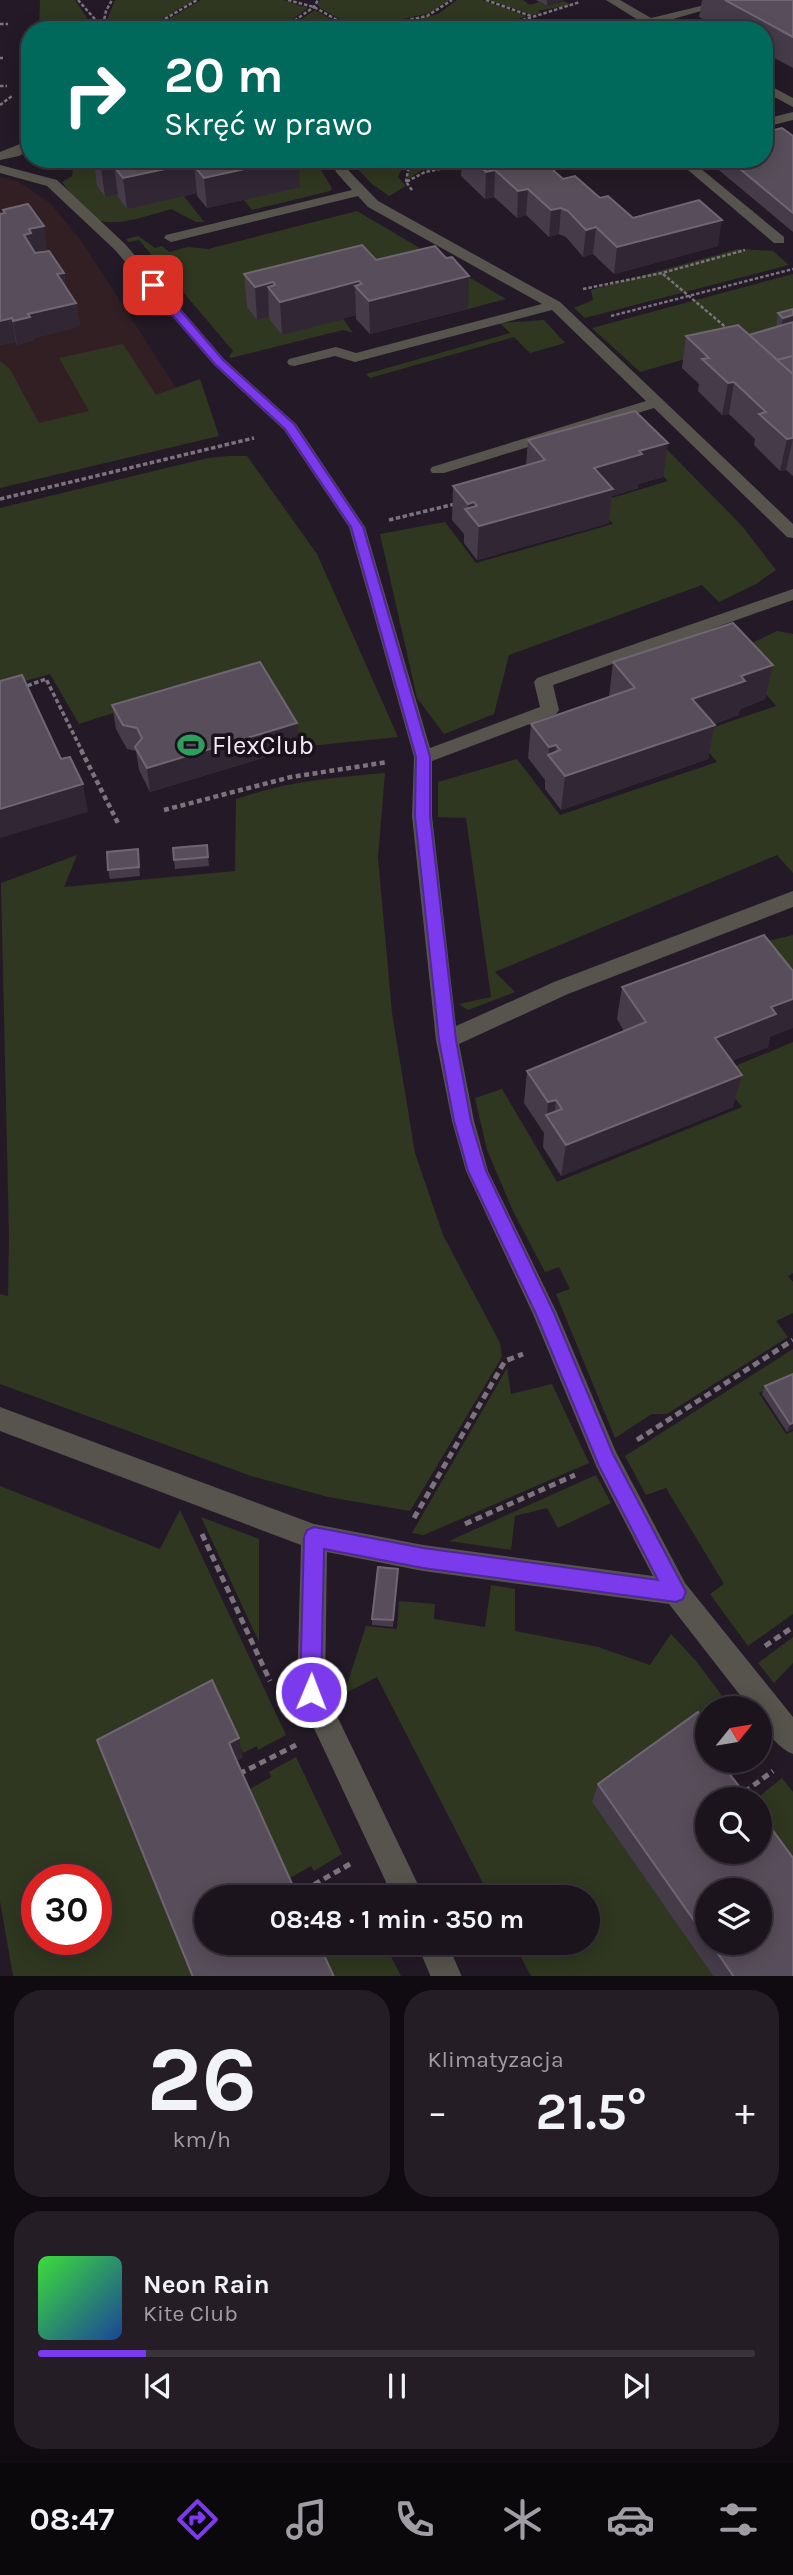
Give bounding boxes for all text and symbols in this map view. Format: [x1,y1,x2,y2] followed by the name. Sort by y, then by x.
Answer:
[164,47,284,104] text: 20 m
[49,49,140,140] icon: right
[164,106,373,143] text: Skręć w prawo
[123,255,183,315] pin
[134,266,172,304] icon: arrive
[176,730,206,760] sports icon: FlexClub
[212,730,314,761] place label: FlexClub
[274,1655,348,1729] position arrow
[695,1696,772,1773] north arrow
[695,1696,772,1955] map controls
[695,1787,772,1864] button: search
[21,1864,112,1955] speed limit sign: 30
[695,1878,772,1955] button: layers
[270,1904,524,1935] text: 08:48 · 1 min · 350 m
[147,2027,257,2133] text: 26
[428,2046,564,2073] text: Klimatyzacja
[535,2081,647,2142] text: 21.5°
[428,2090,447,2135] text: −
[735,2090,755,2135] text: +
[173,2126,231,2153] text: km/h
[143,2269,270,2300] text: Neon Rain
[143,2300,238,2327] text: Kite Club
[139,2367,177,2405] icon: previous
[378,2367,416,2405] icon: pause
[617,2367,655,2405] icon: next
[173,2495,222,2544] icon: directions
[282,2495,331,2544] icon: music
[390,2495,439,2544] icon: phone
[498,2495,547,2544] icon: climate
[606,2495,655,2544] icon: car
[714,2495,763,2544] icon: filters
[30,2501,114,2538] text: 08:47

